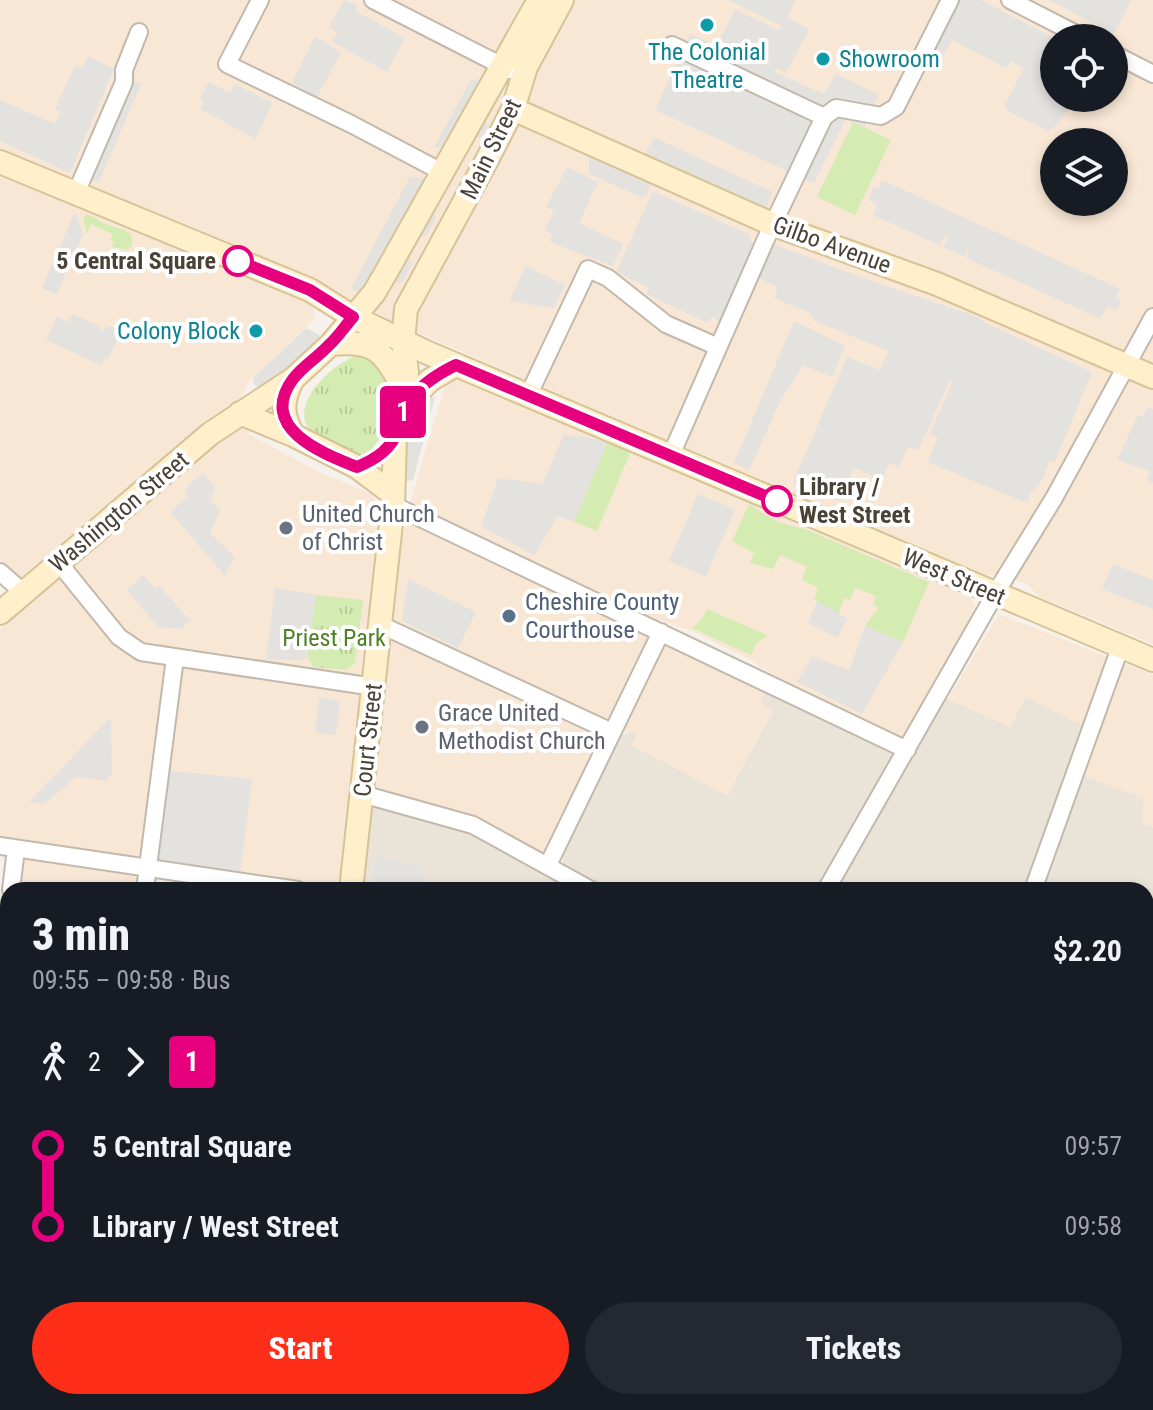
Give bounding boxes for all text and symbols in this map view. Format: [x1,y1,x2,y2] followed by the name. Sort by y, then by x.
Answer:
[698,16,716,34] marker: The Colonial Theatre
[1040,24,1128,216] map controls
[1040,24,1128,112] button: locate
[648,38,766,94] place label: The Colonial Theatre
[839,45,940,73] place label: Showroom
[814,50,832,68] marker: Showroom
[455,94,527,204] street label: Main Street
[1040,128,1128,216] button: layers
[769,211,895,279] street label: Gilbo Avenue
[223,246,253,276] marker: 5 Central Square
[56,247,216,275] place label: 5 Central Square
[117,317,240,345] place label: Colony Block
[247,322,265,340] marker: Colony Block
[377,386,429,438] line badge: 1
[396,395,410,428] text: 1
[44,446,194,578] street label: Washington Street
[799,473,910,529] place label: Library / West Street
[762,486,792,516] marker: Library / West Street
[302,500,435,556] place label: United Church of Christ
[277,519,295,537] marker: United Church of Christ
[898,543,1010,611] street label: West Street
[525,588,679,644] place label: Cheshire County Courthouse
[500,607,518,625] marker: Cheshire County Courthouse
[282,624,386,652] park label: Priest Park
[348,682,388,798] street label: Court Street
[438,699,606,755] place label: Grace United Methodist Church
[413,718,431,736] marker: Grace United Methodist Church
[32,909,130,961] text: 3 min
[1053,933,1122,968] text: $2.20
[32,965,231,995] text: 09:55 – 09:58 · Bus
[32,1040,76,1084] icon: walk
[113,1040,157,1084] icon: forward
[185,1045,199,1078] text: 1
[88,1047,101,1077] text: 2
[92,1129,292,1164] text: 5 Central Square
[1065,1131,1122,1161] text: 09:57
[92,1209,339,1244] text: Library / West Street
[1065,1211,1122,1241] text: 09:58
[32,1302,569,1394] button: Start
[585,1302,1122,1394] button: Tickets

